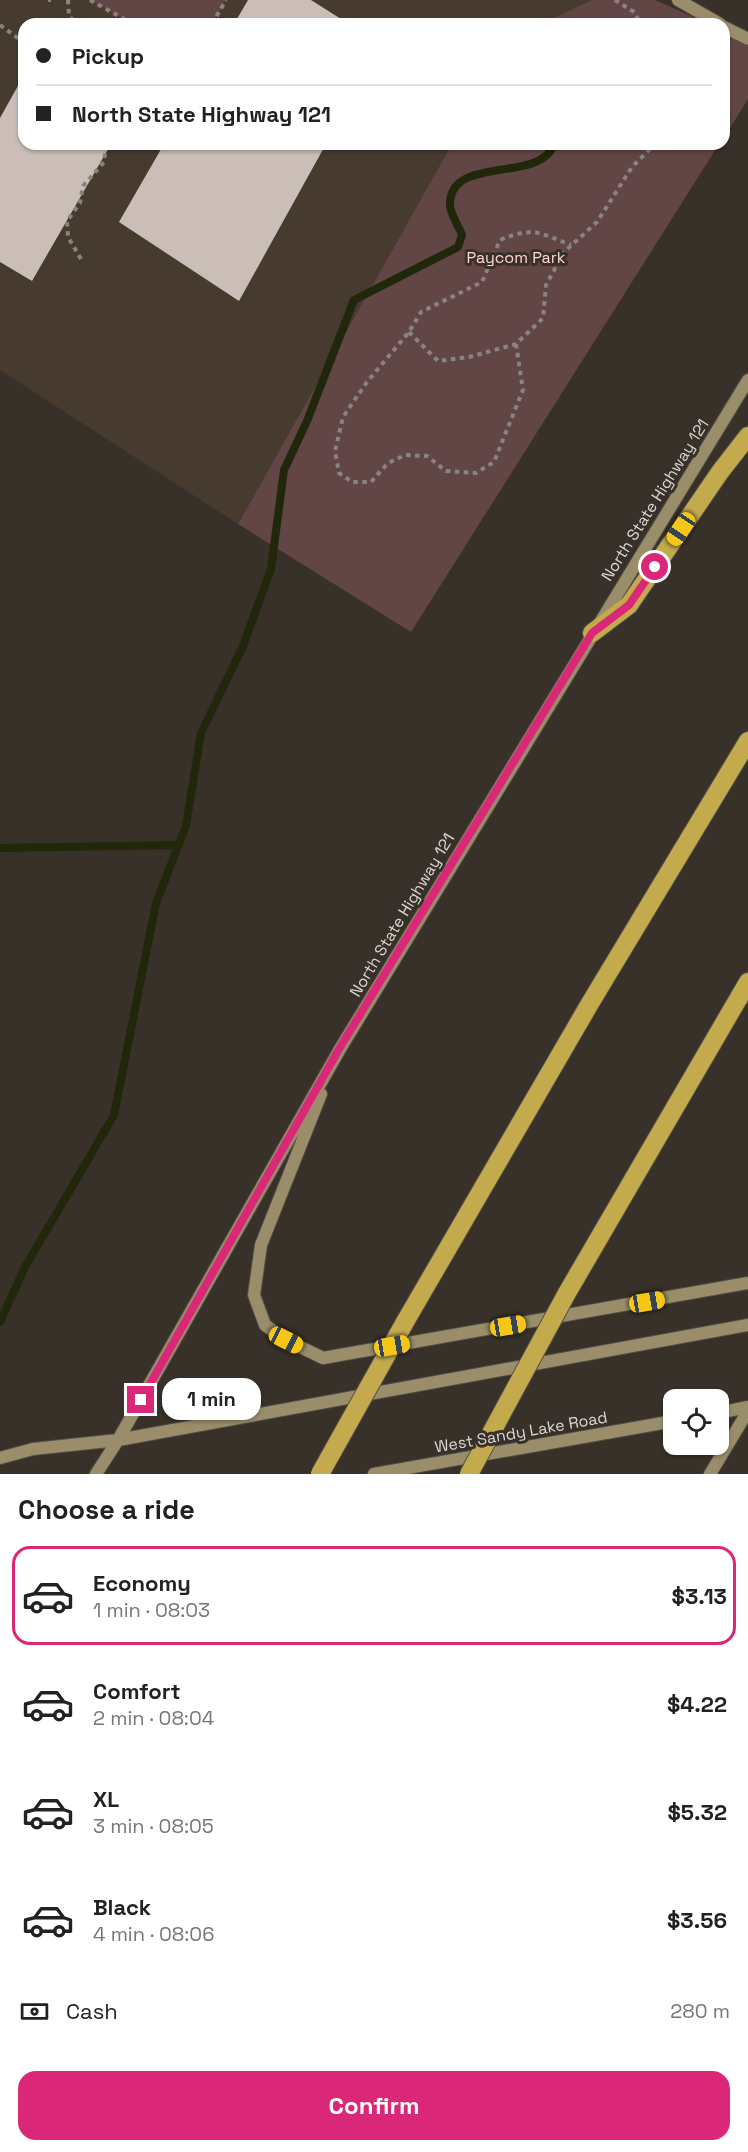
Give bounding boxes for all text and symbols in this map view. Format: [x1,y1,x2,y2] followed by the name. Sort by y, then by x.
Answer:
[72,42,144,70] text: Pickup
[72,100,331,128] text: North State Highway 121
[467,247,566,268] park label: Paycom Park
[596,415,714,585] street label: North State Highway 121
[663,509,699,549] car
[641,553,668,580] route start
[345,829,459,1001] street label: North State Highway 121
[628,1290,666,1314] car
[489,1314,527,1338] car
[266,1324,306,1356] car
[373,1334,411,1358] car
[162,1379,261,1421] callout: 1 min
[127,1386,154,1413] route end
[187,1386,236,1412] text: 1 min
[663,1389,729,1455] map controls
[663,1389,729,1455] button: locate
[433,1406,609,1458] street label: West Sandy Lake Road
[18,1492,195,1527] text: Choose a ride
[21,1569,75,1623] icon: car
[93,1569,191,1597] text: Economy
[672,1582,727,1610] text: $3.13
[93,1597,210,1623] text: 1 min · 08:03
[21,1677,75,1731] icon: car
[93,1677,181,1705] text: Comfort
[667,1690,727,1718] text: $4.22
[93,1705,214,1731] text: 2 min · 08:04
[21,1785,75,1839] icon: car
[93,1785,119,1813] text: XL
[667,1798,727,1826] text: $5.32
[93,1813,214,1839] text: 3 min · 08:05
[21,1893,75,1947] icon: car
[93,1893,151,1921] text: Black
[667,1906,727,1934] text: $3.56
[93,1921,214,1947] text: 4 min · 08:06
[18,1995,51,2028] icon: cash
[66,1997,118,2025] text: Cash
[670,1998,730,2024] text: 280 m
[18,2071,730,2140] button: Confirm

